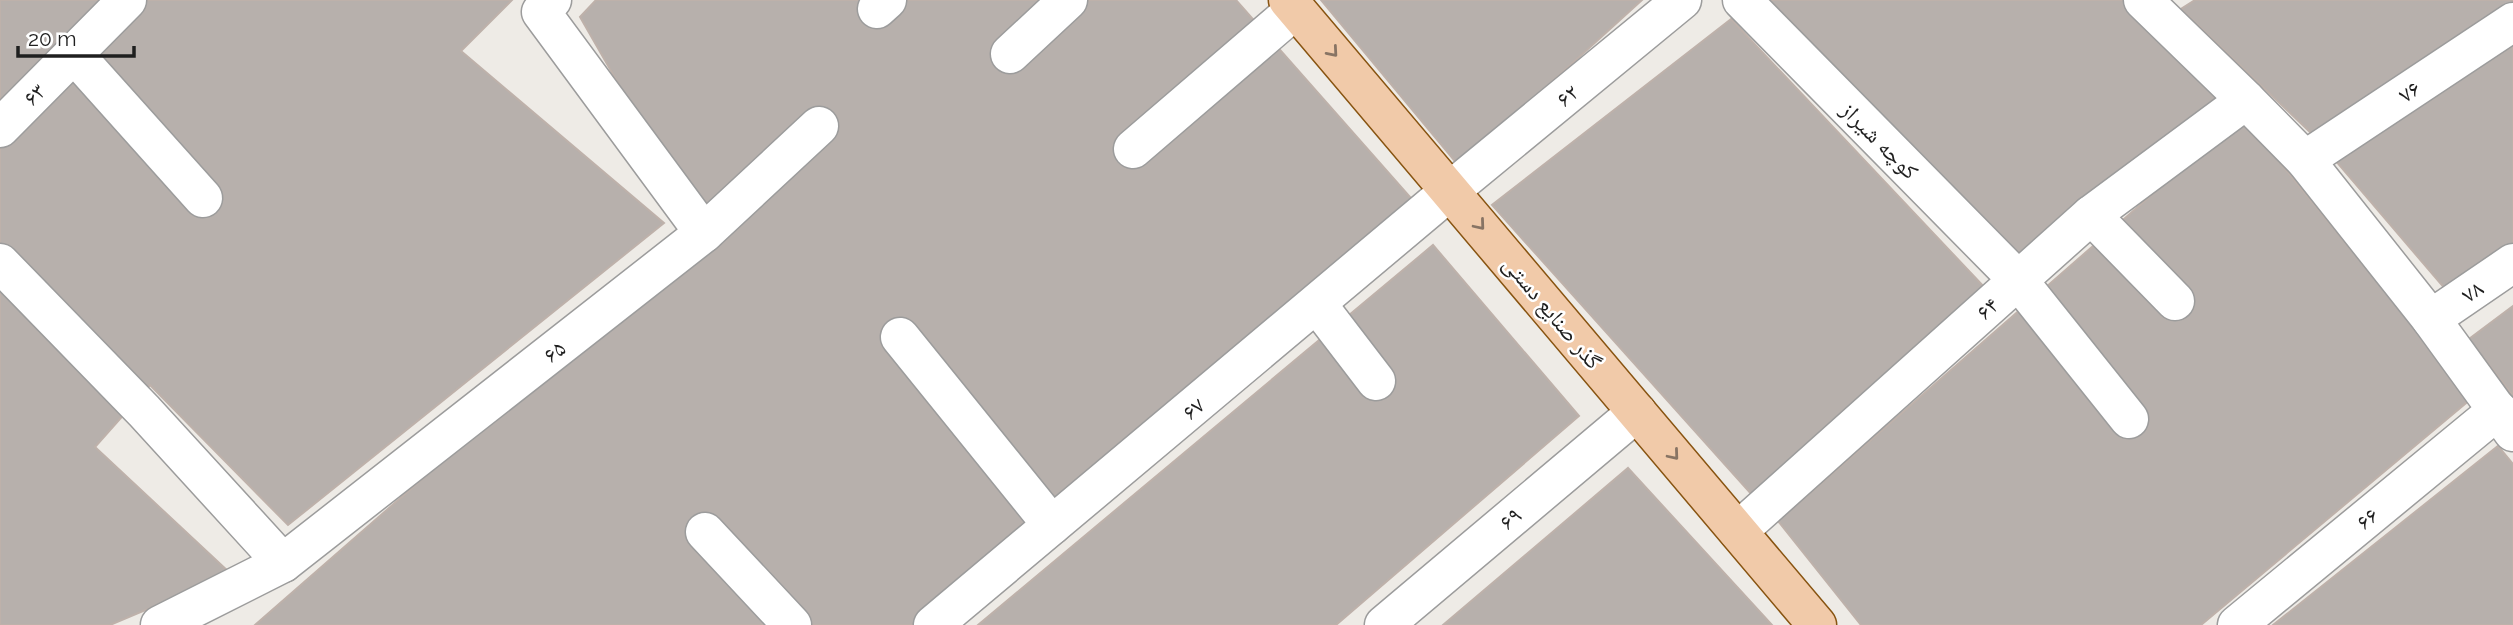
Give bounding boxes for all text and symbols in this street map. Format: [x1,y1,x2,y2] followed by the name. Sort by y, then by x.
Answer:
[18,14,133,58] scale bar
[28,26,76,51] text: 20 m
[1325,44,1337,57] one-way arrow
[2393,74,2425,108] street label: ۷۶
[17,77,51,111] street label: ۶۳
[1550,78,1584,112] street label: ۶۲
[1835,95,1925,185] street label: کوچه شیراز
[1472,217,1485,230] one-way arrow
[1496,250,1608,376] street label: گذر صنایع دستی
[2456,274,2488,308] street label: ۷۸
[1970,291,2004,325] street label: ۶۴
[538,334,570,368] street label: ۶۵
[1176,391,1210,425] street label: ۶۷
[1666,447,1678,460] one-way arrow
[1493,501,1527,535] street label: ۶۹
[2350,501,2384,535] street label: ۶۶

